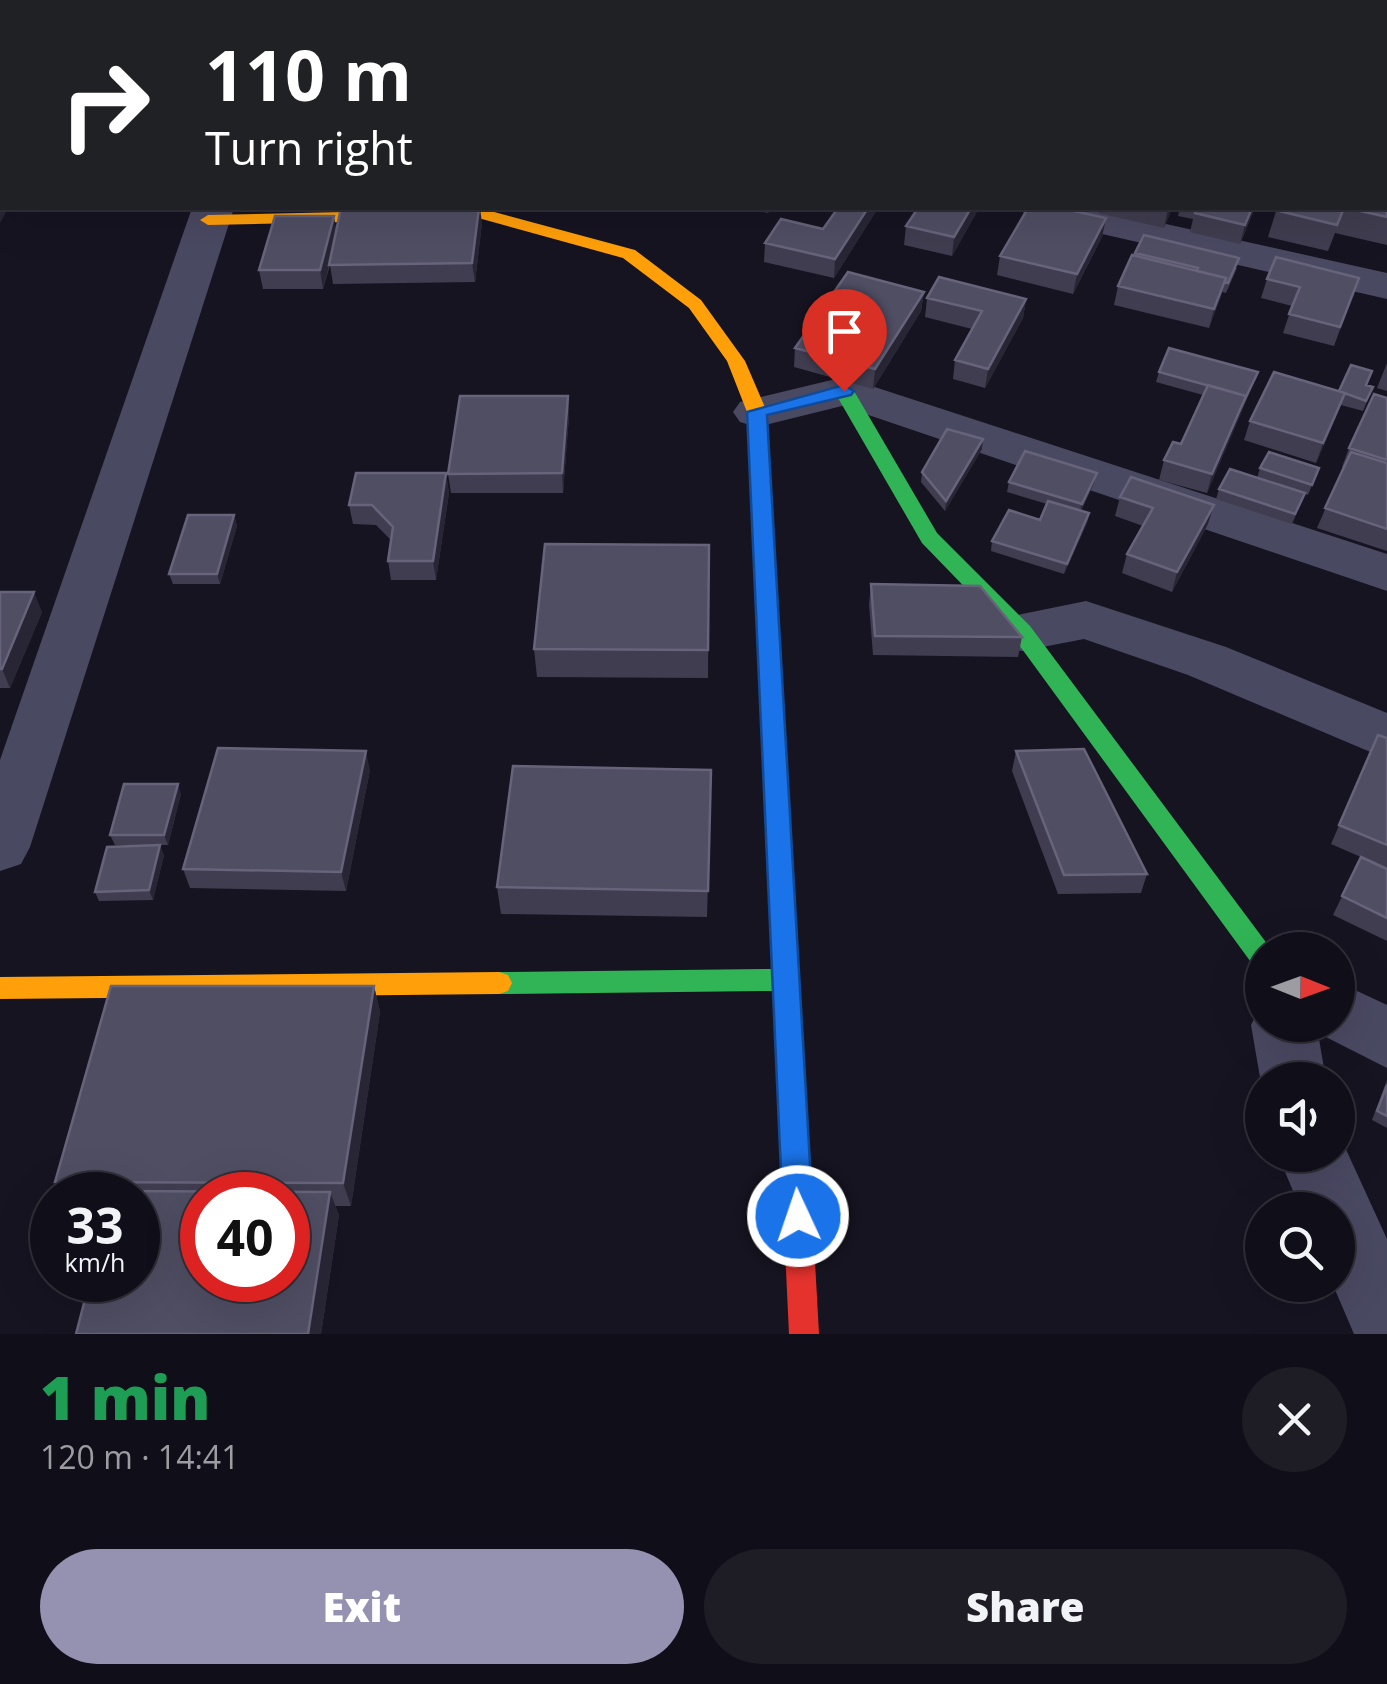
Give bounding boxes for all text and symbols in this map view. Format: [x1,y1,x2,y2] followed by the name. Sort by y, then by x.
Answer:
[205,26,412,122] text: 110 m
[40,40,170,170] icon: right
[205,117,413,178] text: Turn right
[802,289,887,392] pin
[817,304,872,359] icon: arrive
[1245,932,1355,1042] north arrow
[1245,932,1355,1302] map controls
[1245,1062,1355,1172] button: sound
[746,1164,850,1268] position arrow
[180,1172,310,1302] speed limit sign: 40
[66,1191,124,1259] text: 33
[1245,1192,1355,1302] button: search
[65,1245,125,1279] text: km/h
[40,1356,210,1438] text: 1 min
[1242,1367,1347,1472] button: close
[40,1435,239,1478] text: 120 m · 14:41
[40,1549,684,1664] button: Exit
[704,1549,1347,1664] button: Share

